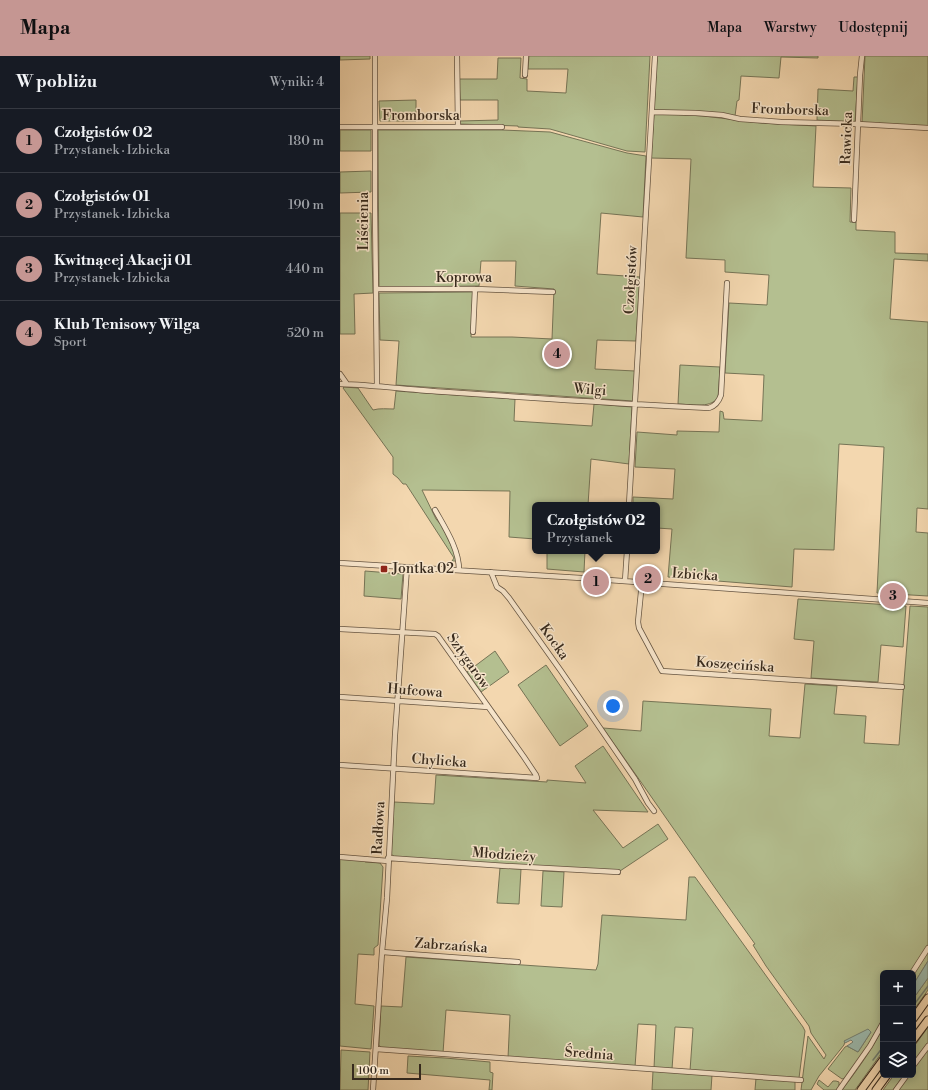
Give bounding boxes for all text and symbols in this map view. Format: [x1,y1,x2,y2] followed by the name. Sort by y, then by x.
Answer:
[20,16,70,40] text: Mapa
[707,19,742,37] text: Mapa
[764,19,817,37] text: Warstwy
[839,19,908,37] text: Udostępnij
[16,71,97,93] text: W pobliżu
[270,74,324,90] text: Wyniki: 4
[751,100,830,120] street label: Fromborska
[382,107,461,125] street label: Fromborska
[837,110,857,165] street label: Rawicka
[54,123,152,142] text: Czołgistów 02
[26,133,32,149] text: 1
[288,133,324,149] text: 180 m
[54,142,170,158] text: Przystanek · Izbicka
[54,187,150,206] text: Czołgistów 01
[355,191,373,250] street label: Liścienia
[25,197,33,213] text: 2
[288,197,324,213] text: 190 m
[54,206,170,222] text: Przystanek · Izbicka
[620,245,642,315] street label: Czołgistów
[54,251,192,270] text: Kwitnącej Akacji 01
[25,261,33,277] text: 3
[286,261,324,277] text: 440 m
[436,269,493,287] street label: Koprowa
[54,270,170,286] text: Przystanek · Izbicka
[54,315,200,334] text: Klub Tenisowy Wilga
[25,325,33,341] text: 4
[287,325,324,341] text: 520 m
[54,334,87,350] text: Sport
[544,339,570,369] pin: 4
[572,380,607,400] street label: Wilgi
[532,502,660,554] popup
[547,511,645,530] text: Czołgistów 02
[547,530,612,546] text: Przystanek
[391,560,454,578] place label: Jontka 02
[379,564,389,574] marker: Jontka 02
[635,564,661,594] pin: 2
[671,564,720,586] street label: Izbicka
[583,567,609,597] pin: 1
[880,581,906,611] pin: 3
[535,621,573,664] street label: Kocka
[442,630,494,693] street label: Sztygarów
[695,653,776,677] street label: Koszęcińska
[387,680,444,702] street label: Hufcowa
[603,696,623,716] your location
[411,750,468,772] street label: Chylicka
[369,800,389,855] street label: Radłowa
[471,844,537,866] street label: Młodzieży
[414,934,489,958] street label: Zabrzańska
[880,970,916,1078] map controls
[880,970,916,1006] button: +
[880,1006,916,1042] button: −
[564,1041,615,1065] street label: Średnia
[880,1042,916,1078] button: layers
[352,1062,421,1081] scale bar
[358,1064,389,1078] text: 100 m

